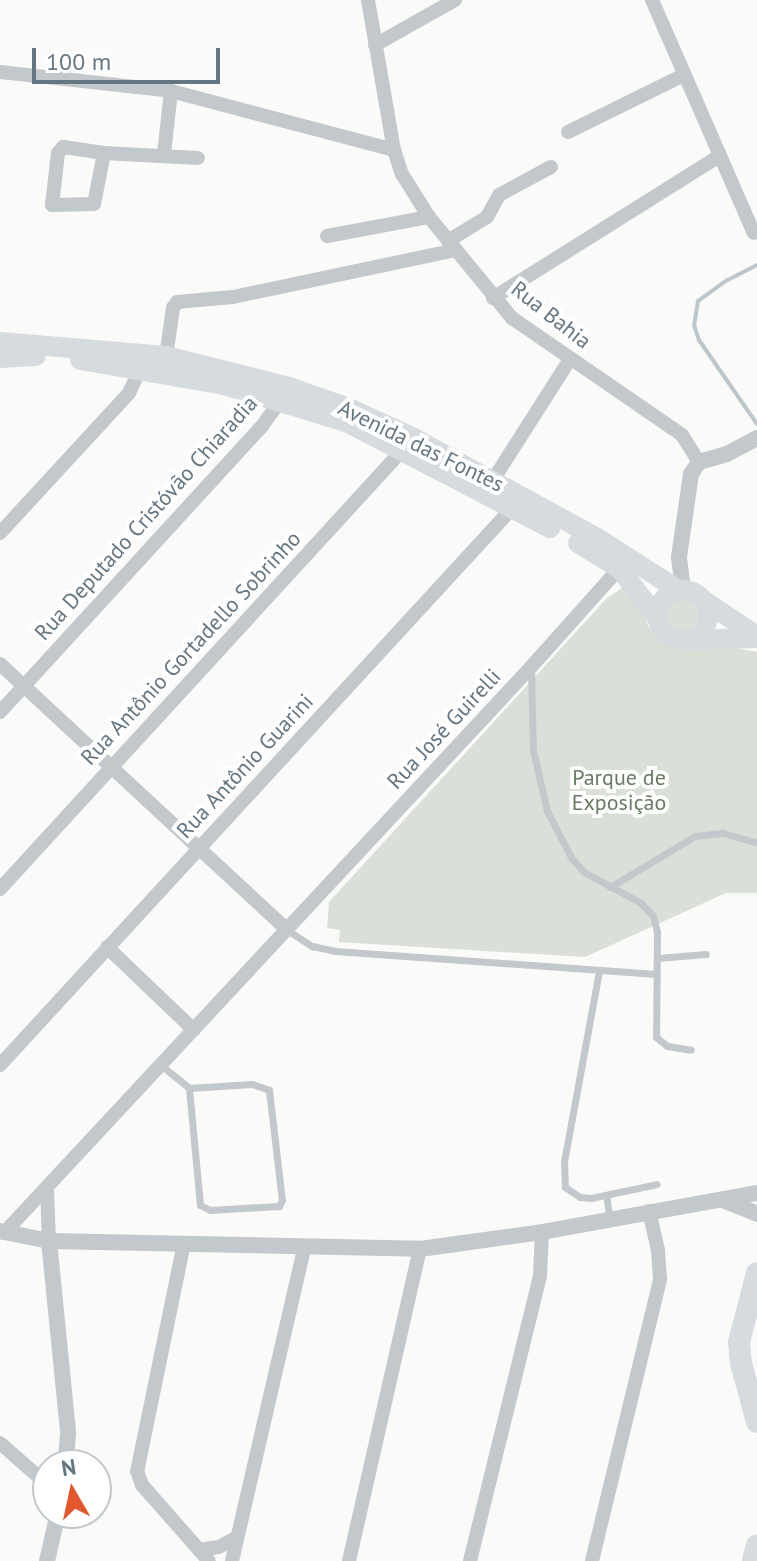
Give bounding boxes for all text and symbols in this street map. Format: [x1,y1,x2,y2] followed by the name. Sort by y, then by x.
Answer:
[36,32,224,82] scale bar
[46,46,111,77] text: 100 m
[506,276,596,354] street label: Rua Bahia
[29,390,263,646] street label: Rua Deputado Cristóvão Chiaradia
[334,394,508,498] street label: Avenida das Fontes
[75,525,307,771] street label: Rua Antônio Gortadello Sobrinho
[382,663,506,795] street label: Rua José Guirelli
[171,688,319,844] street label: Rua Antônio Guarini
[572,764,666,816] park label: Parque de Exposição
[32,1449,112,1529] north arrow
[59,1452,78,1482] text: N

